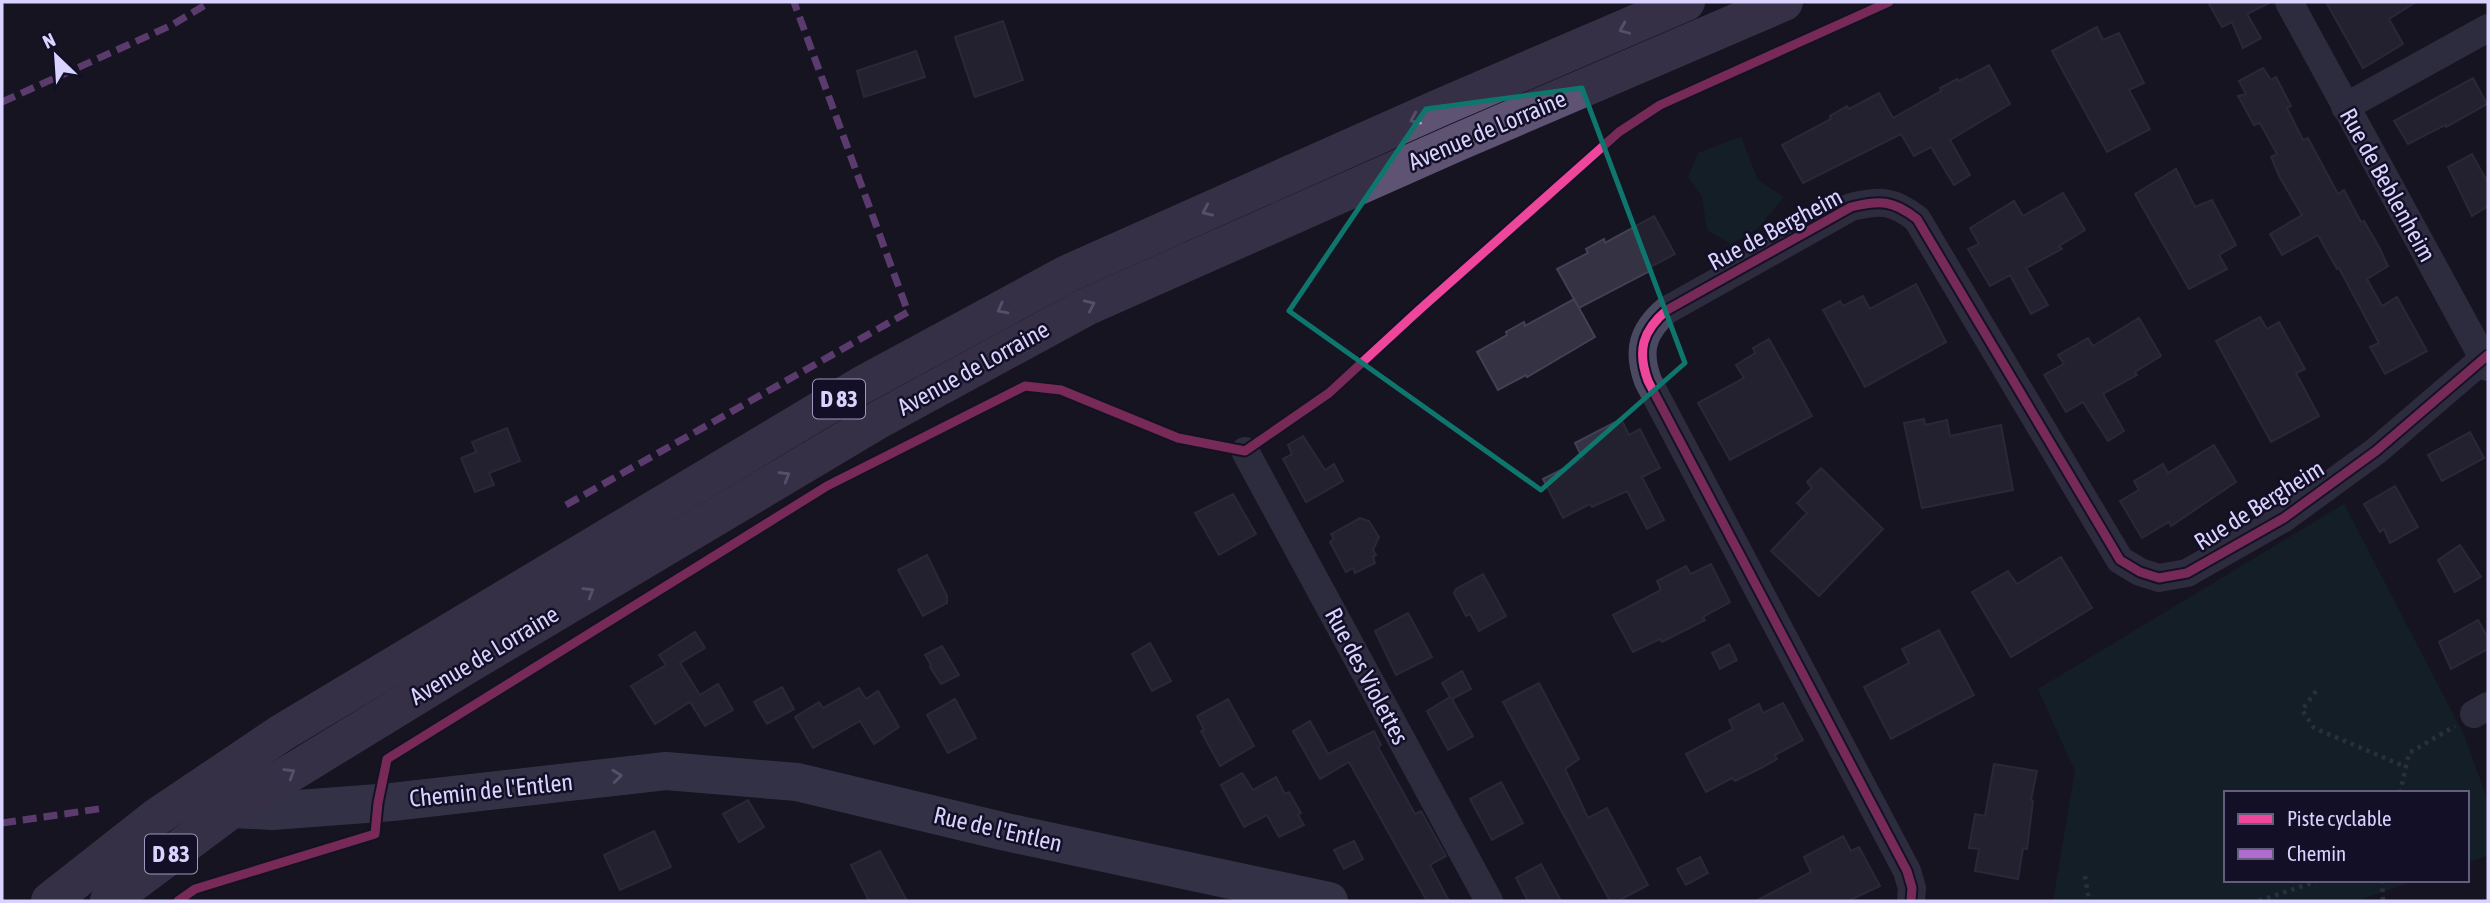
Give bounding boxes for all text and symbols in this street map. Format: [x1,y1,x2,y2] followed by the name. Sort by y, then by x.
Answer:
[21,21,91,91] north arrow
[1618,21,1631,35] one-way arrow
[39,28,59,53] text: N
[1404,85,1570,175] street label: Avenue de Lorraine
[2335,104,2441,266] street label: Rue de Beblenheim
[1410,111,1422,125] one-way arrow
[1703,182,1847,276] street label: Rue de Bergheim
[1202,203,1214,217] one-way arrow
[1083,299,1096,313] one-way arrow
[997,301,1009,315] one-way arrow
[893,315,1053,421] street label: Avenue de Lorraine
[813,380,865,418] road number: D 83
[2189,454,2329,556] street label: Rue de Bergheim
[777,471,790,484] one-way arrow
[582,587,595,600] one-way arrow
[405,600,563,710] street label: Avenue de Lorraine
[1320,603,1414,749] street label: Rue des Violettes
[408,768,574,812] street label: Chemin de l'Entlen
[282,769,295,782] one-way arrow
[611,769,622,784] one-way arrow
[2224,791,2469,882] legend
[931,801,1065,857] street label: Rue de l'Entlen
[2287,806,2392,830] text: Piste cyclable
[145,834,197,874] road number: D 83
[2287,841,2346,865] text: Chemin

